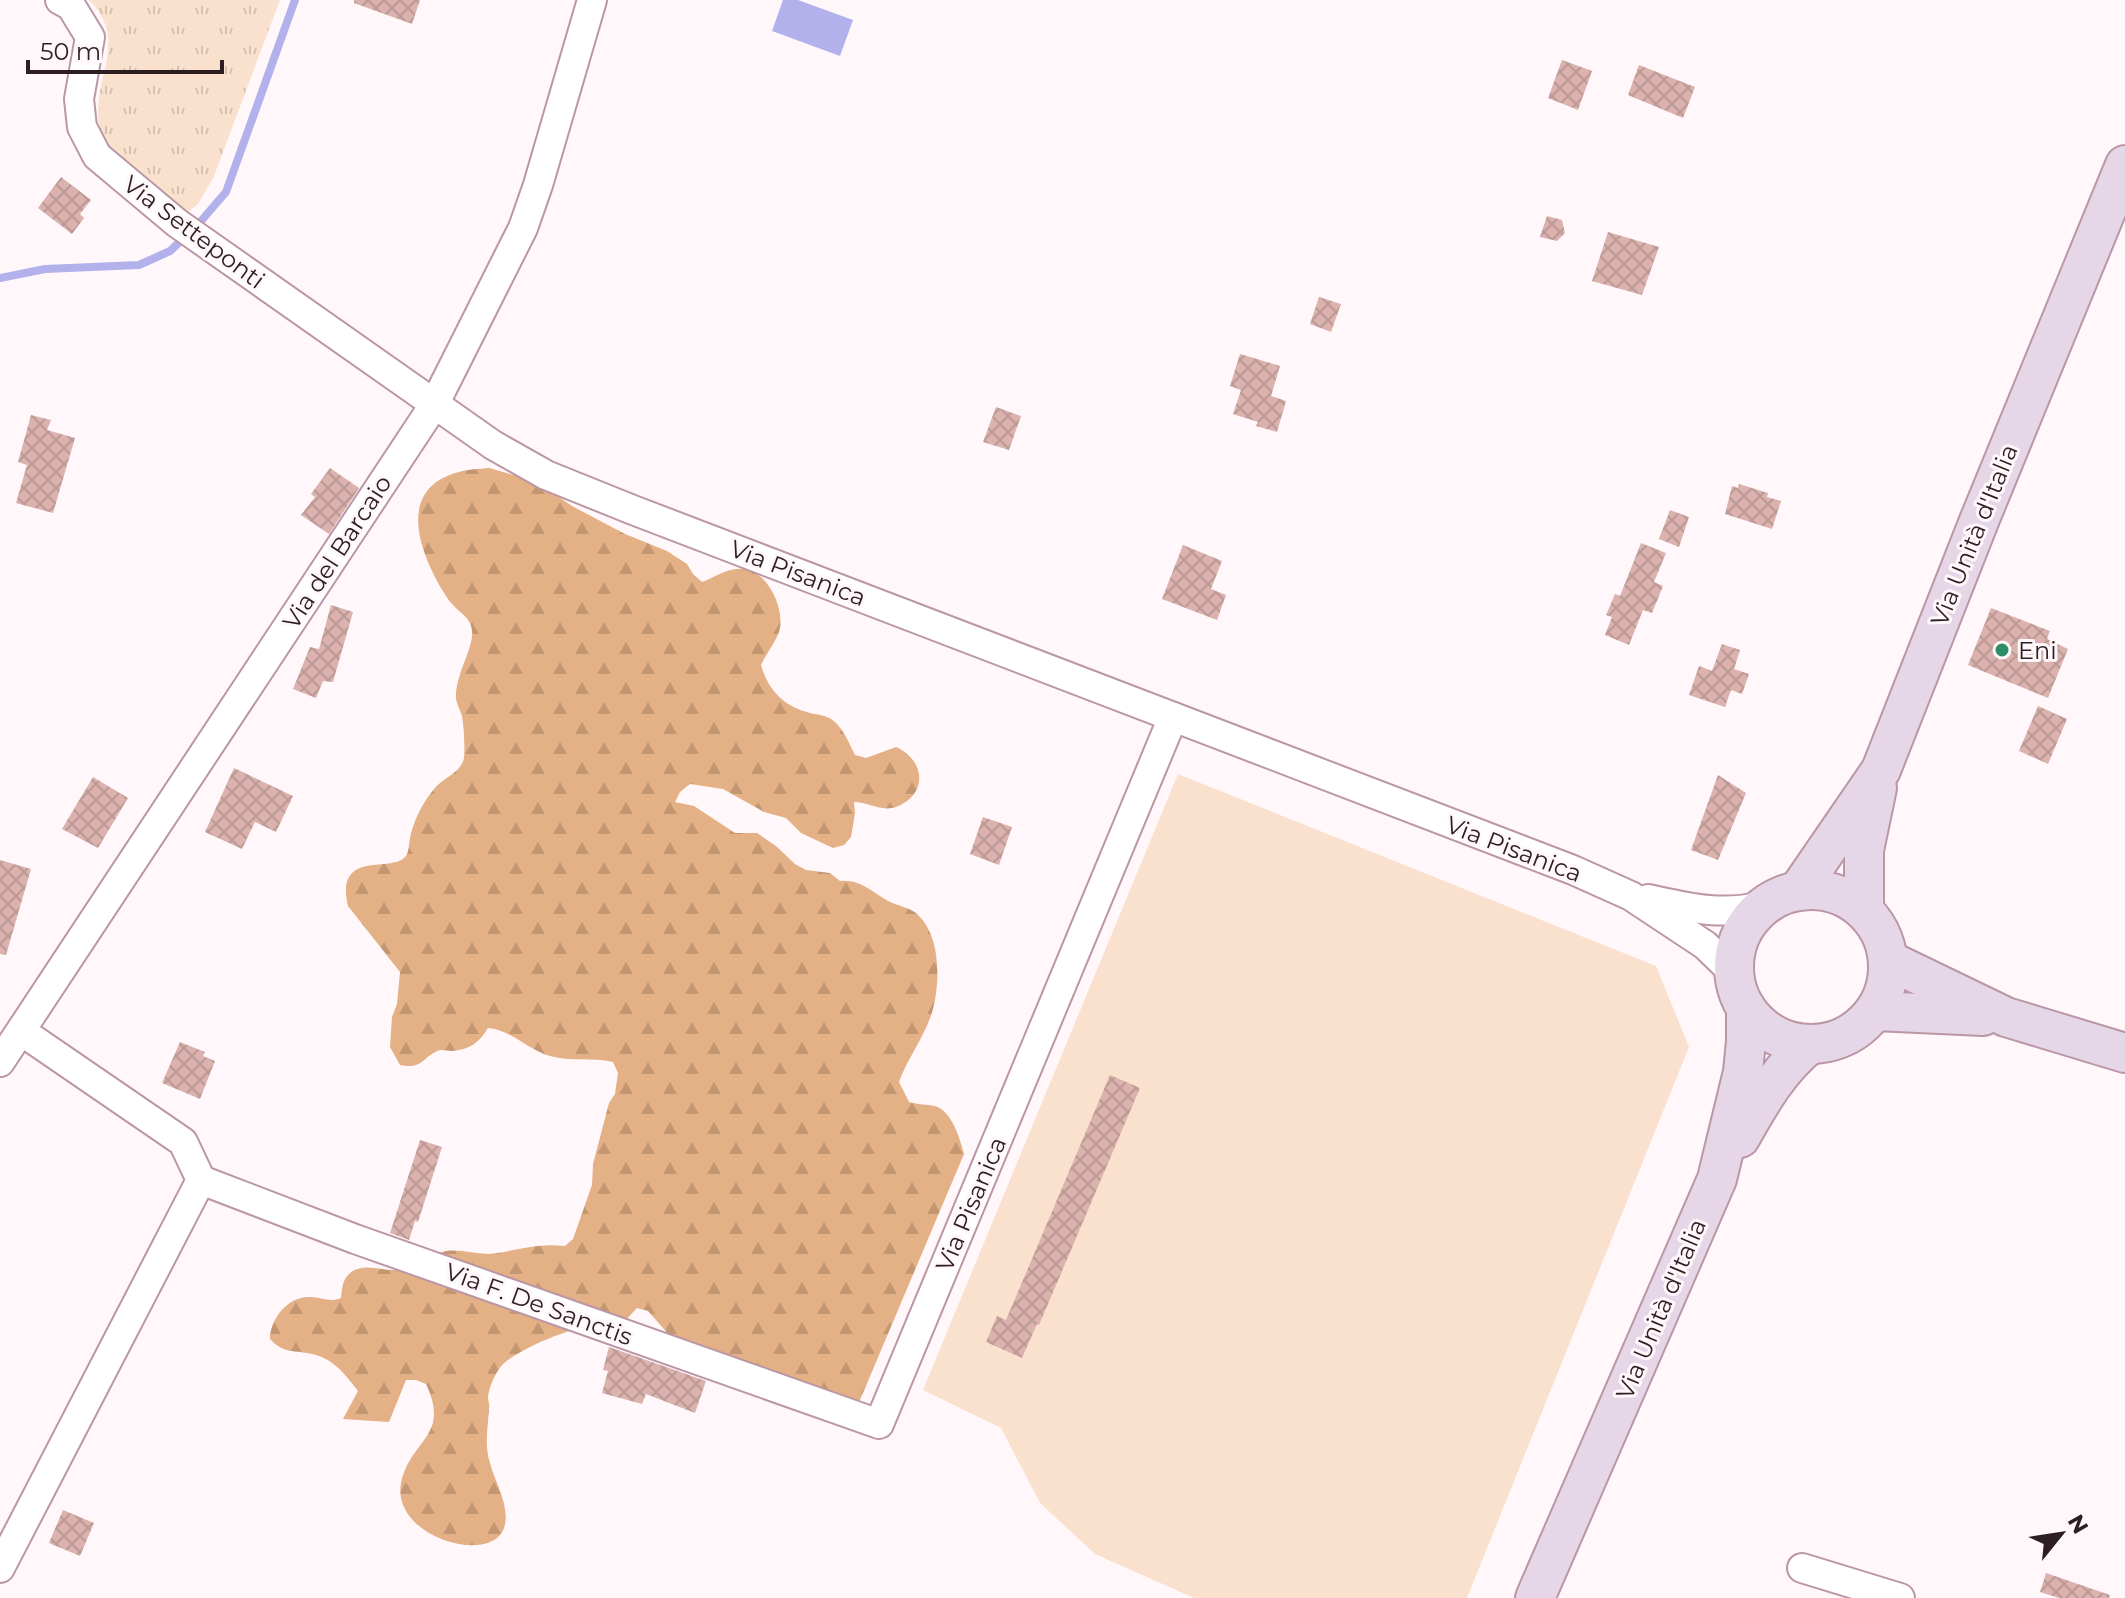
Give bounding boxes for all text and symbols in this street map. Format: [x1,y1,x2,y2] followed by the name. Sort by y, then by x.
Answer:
[28,24,222,74] scale bar
[40,37,101,66] text: 50 m
[118,169,270,295] street label: Via Setteponti
[1924,440,2024,630] street label: Via Unità d'Italia
[277,470,397,634] street label: Via del Barcaio
[726,534,870,612] street label: Via Pisanica
[2018,636,2057,665] place label: Eni
[1993,641,2011,659] marker: Eni
[1442,810,1586,888] street label: Via Pisanica
[930,1132,1012,1276] street label: Via Pisanica
[1610,1214,1712,1404] street label: Via Unità d'Italia
[442,1257,636,1351] street label: Via F. De Sanctis
[2021,1494,2101,1574] north arrow
[2062,1510,2094,1539] text: N

